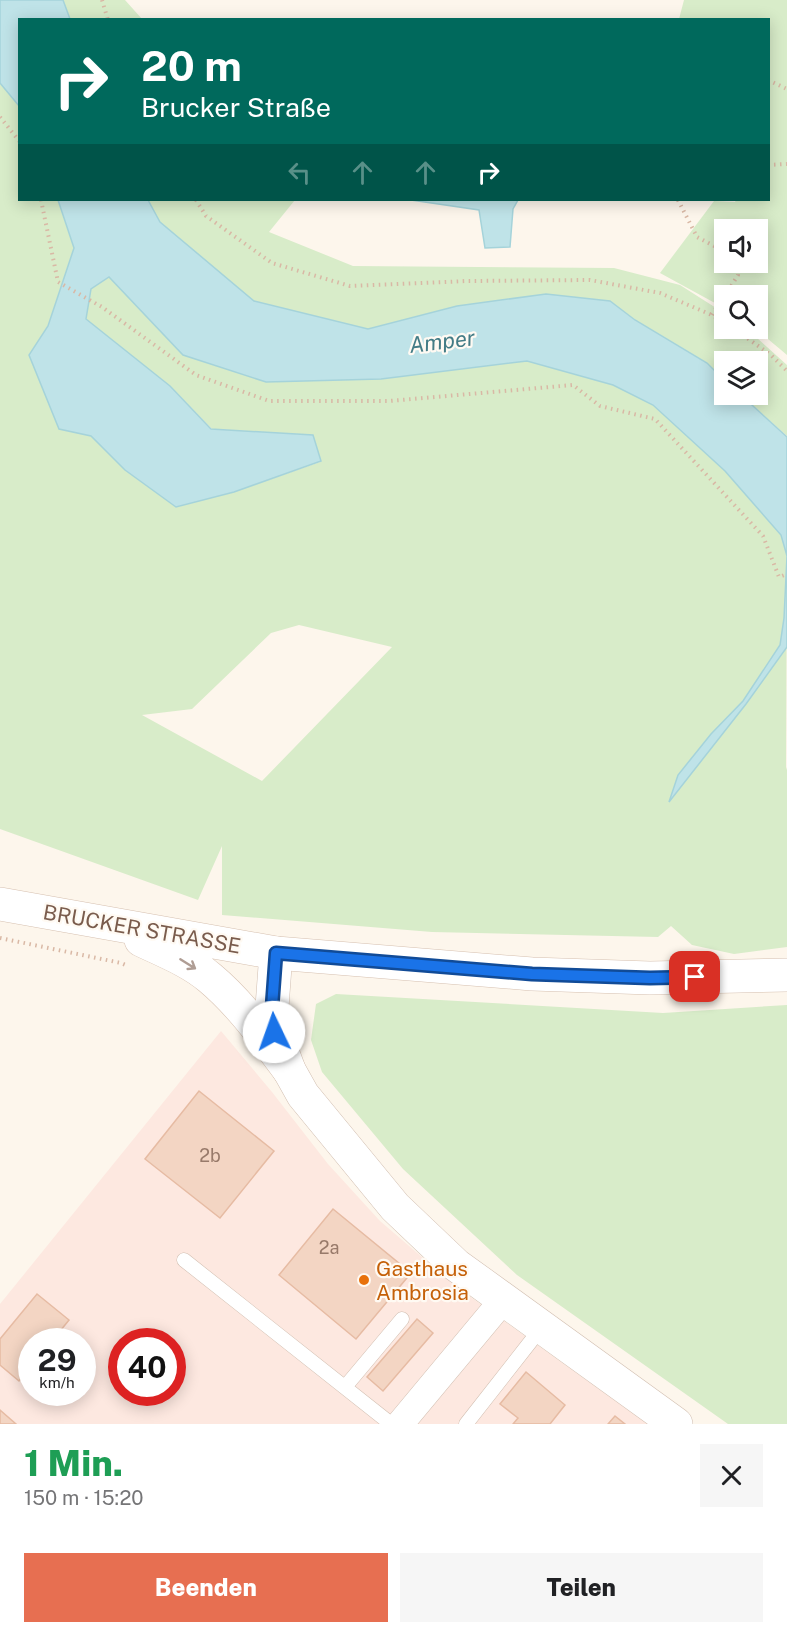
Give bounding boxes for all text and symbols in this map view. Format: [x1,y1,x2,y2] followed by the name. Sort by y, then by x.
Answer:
[141,41,242,90] text: 20 m
[42,42,120,120] icon: right
[141,91,331,123] text: Brucker Straße
[283,156,316,189] icon: left
[346,156,379,189] icon: ahead
[409,156,442,189] icon: ahead
[472,156,505,189] icon: right
[714,219,768,405] map controls
[714,219,768,273] button: sound
[714,285,768,339] button: search
[408,324,477,358] water label: Amper
[714,351,768,405] button: layers
[41,899,243,959] street label: BRUCKER STRASSE
[669,951,720,1002] pin
[179,959,196,971] one-way arrow
[678,960,711,993] icon: arrive
[242,1000,306,1064] position arrow
[199,1145,221,1166] house number: 2b
[319,1237,339,1258] house number: 2a
[376,1256,469,1305] place label: Gasthaus Ambrosia
[357,1273,371,1287] marker: Gasthaus Ambrosia
[108,1328,186,1406] speed limit sign: 40
[38,1342,76,1378] text: 29
[39,1374,75,1391] text: km/h
[24,1442,123,1484] text: 1 Min.
[700,1444,763,1507] button: close
[24,1486,144,1510] text: 150 m · 15:20
[24,1553,388,1622] button: Beenden
[400,1553,763,1622] button: Teilen

